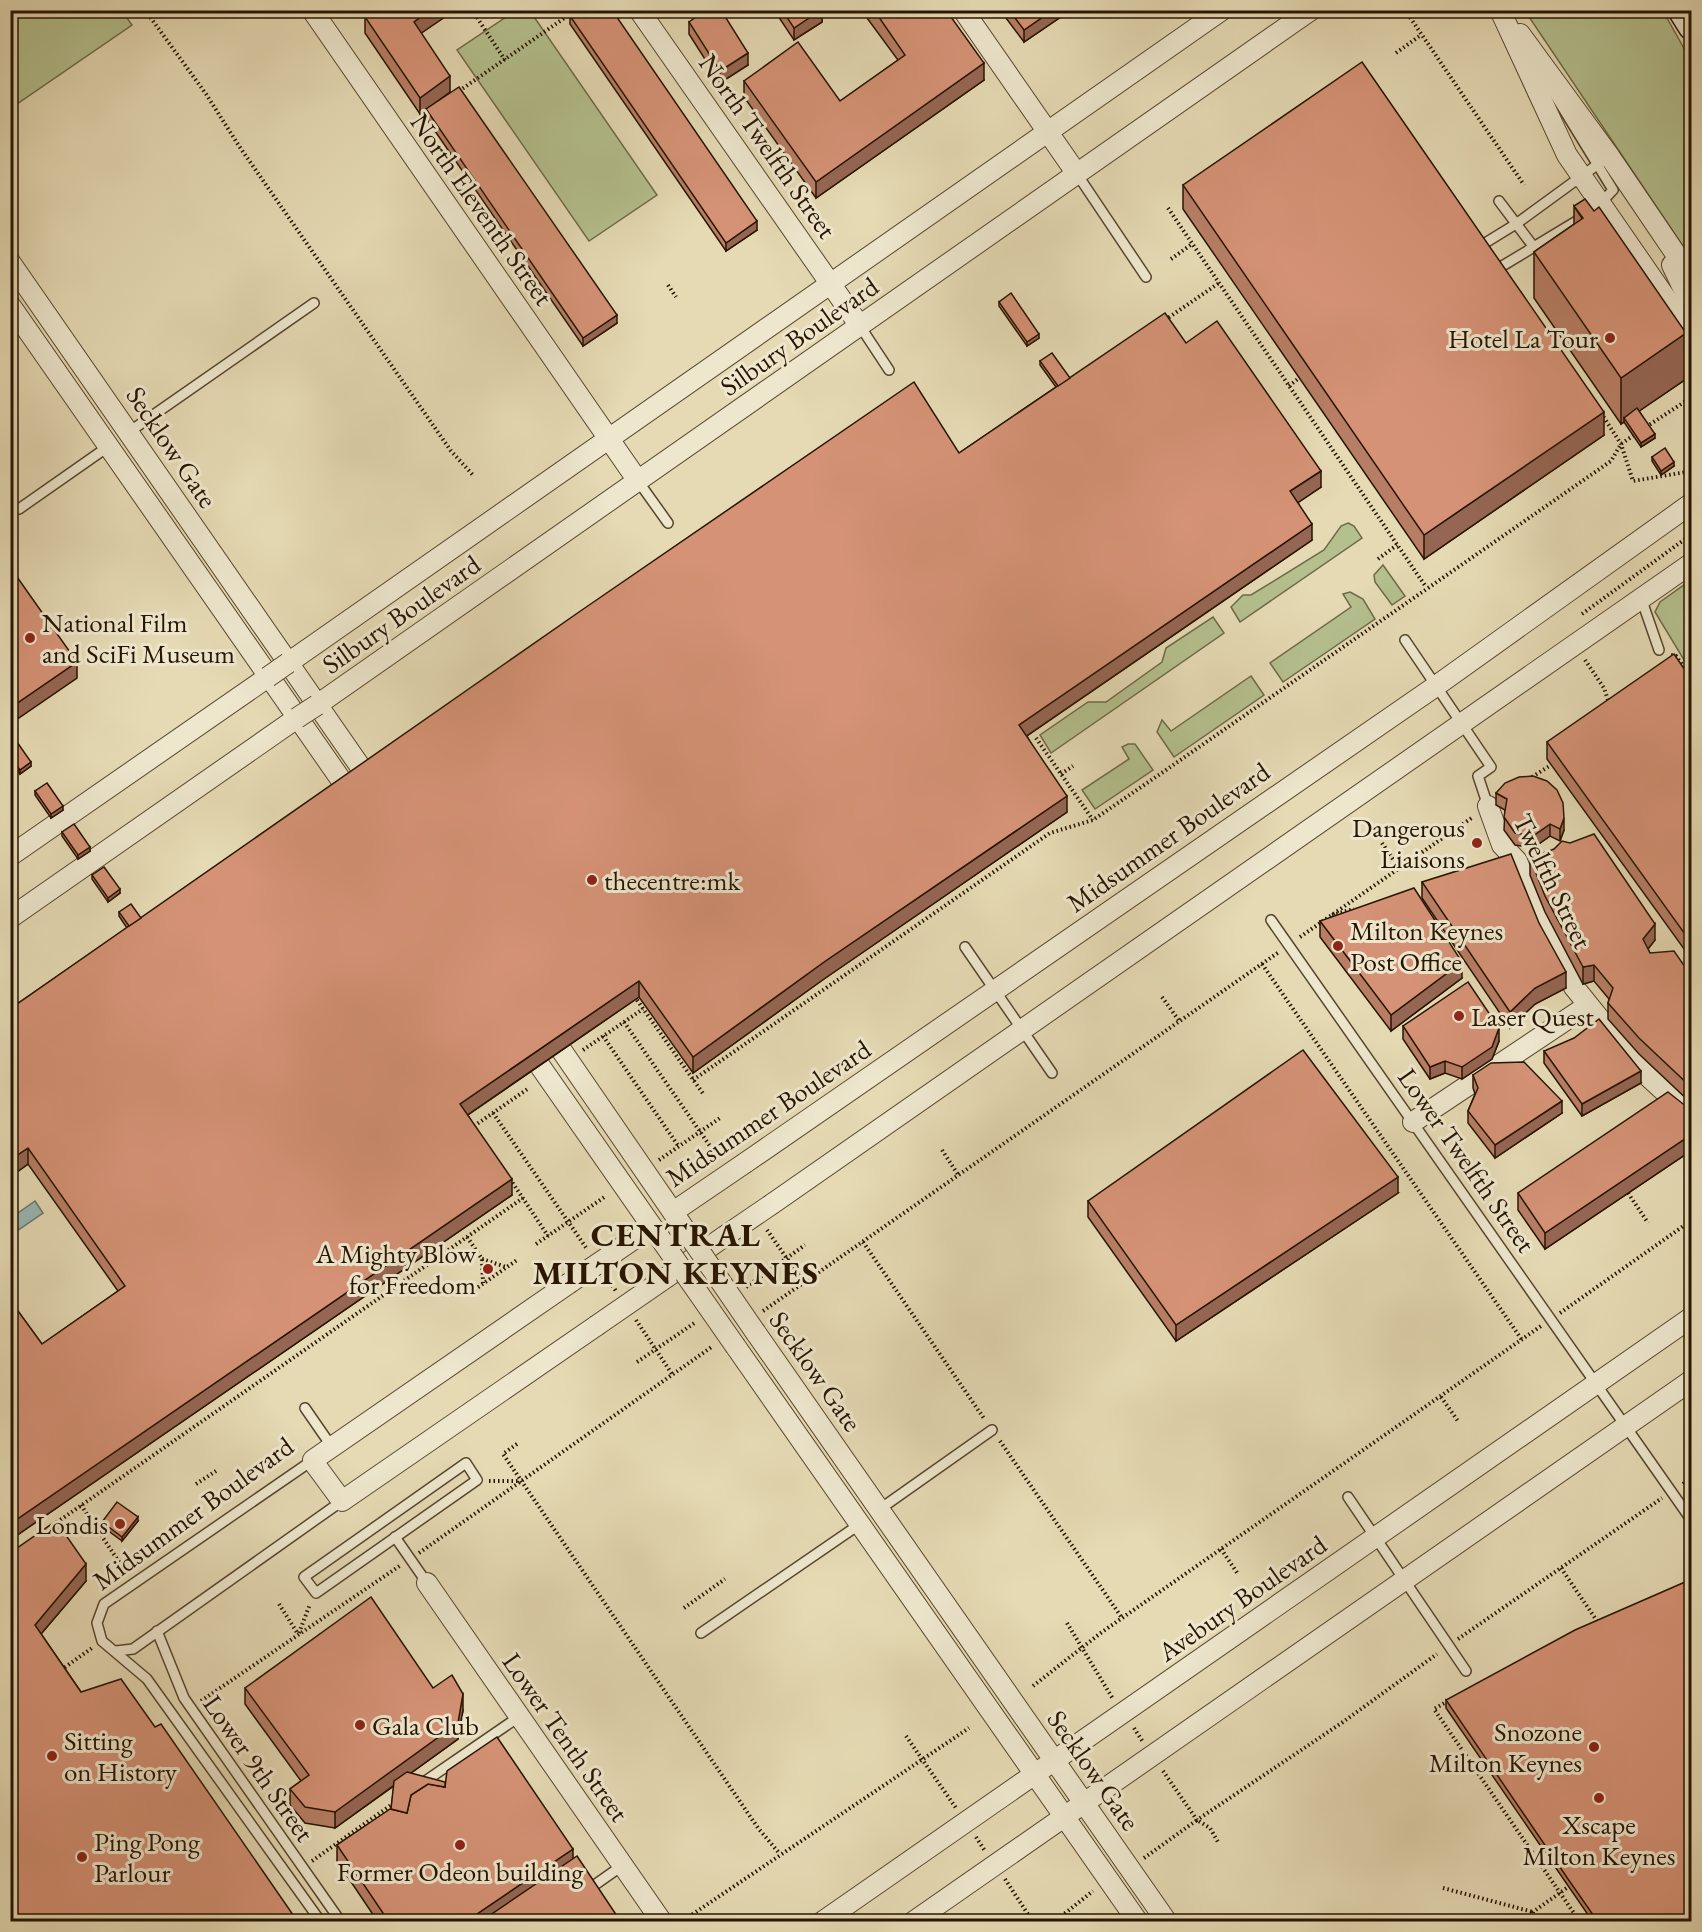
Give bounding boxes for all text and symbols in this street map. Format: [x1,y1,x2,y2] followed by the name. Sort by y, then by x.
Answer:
[691,47,845,246] street label: North Twelfth Street
[403,106,562,312] street label: North Eleventh Street
[713,268,885,403] street label: Silbury Boulevard
[1448,321,1598,356] place label: Hotel La Tour
[1603,331,1617,345] marker: Hotel La Tour
[119,379,225,515] street label: Secklow Gate
[315,546,487,681] street label: Silbury Boulevard
[42,605,235,671] place label: National Film and SciFi Museum
[23,631,37,645] marker: National Film and SciFi Museum
[1060,754,1277,920] street label: Midsummer Boulevard
[1505,808,1601,955] street label: Twelfth Street
[1352,810,1465,876] place label: Dangerous Liaisons
[1470,836,1484,850] marker: Dangerous Liaisons
[604,863,741,898] place label: thecentre:mk
[585,873,599,887] marker: thecentre:mk
[1350,913,1503,979] place label: Milton Keynes Post Office
[1331,939,1345,953] marker: Milton Keynes Post Office
[1471,999,1594,1034] place label: Laser Quest
[1452,1009,1466,1023] marker: Laser Quest
[659,1031,877,1195] street label: Midsummer Boulevard
[1390,1061,1544,1260] street label: Lower Twelfth Street
[532,1213,820,1294] district label: CENTRAL MILTON KEYNES
[315,1236,476,1302] place label: A Mighty Blow for Freedom
[481,1262,495,1276] marker: A Mighty Blow for Freedom
[762,1304,870,1438] street label: Secklow Gate
[86,1428,301,1598] street label: Midsummer Boulevard
[36,1507,108,1542] place label: Londis
[113,1517,127,1531] marker: Londis
[1150,1527,1333,1670] street label: Avebury Boulevard
[495,1646,638,1829] street label: Lower Tenth Street
[195,1688,323,1849] street label: Lower 9th Street
[1040,1703,1148,1837] street label: Secklow Gate
[372,1708,479,1743] place label: Gala Club
[1429,1714,1582,1780] place label: Snozone Milton Keynes
[353,1718,367,1732] marker: Gala Club
[64,1723,177,1789] place label: Sitting on History
[1587,1740,1601,1754] marker: Snozone Milton Keynes
[45,1749,59,1763] marker: Sitting on History
[1592,1791,1606,1805] marker: Xscape Milton Keynes
[1522,1807,1676,1873] place label: Xscape Milton Keynes
[94,1824,200,1890] place label: Ping Pong Parlour
[453,1838,467,1852] marker: Former Odeon building
[75,1850,89,1864] marker: Ping Pong Parlour
[337,1854,583,1889] place label: Former Odeon building

